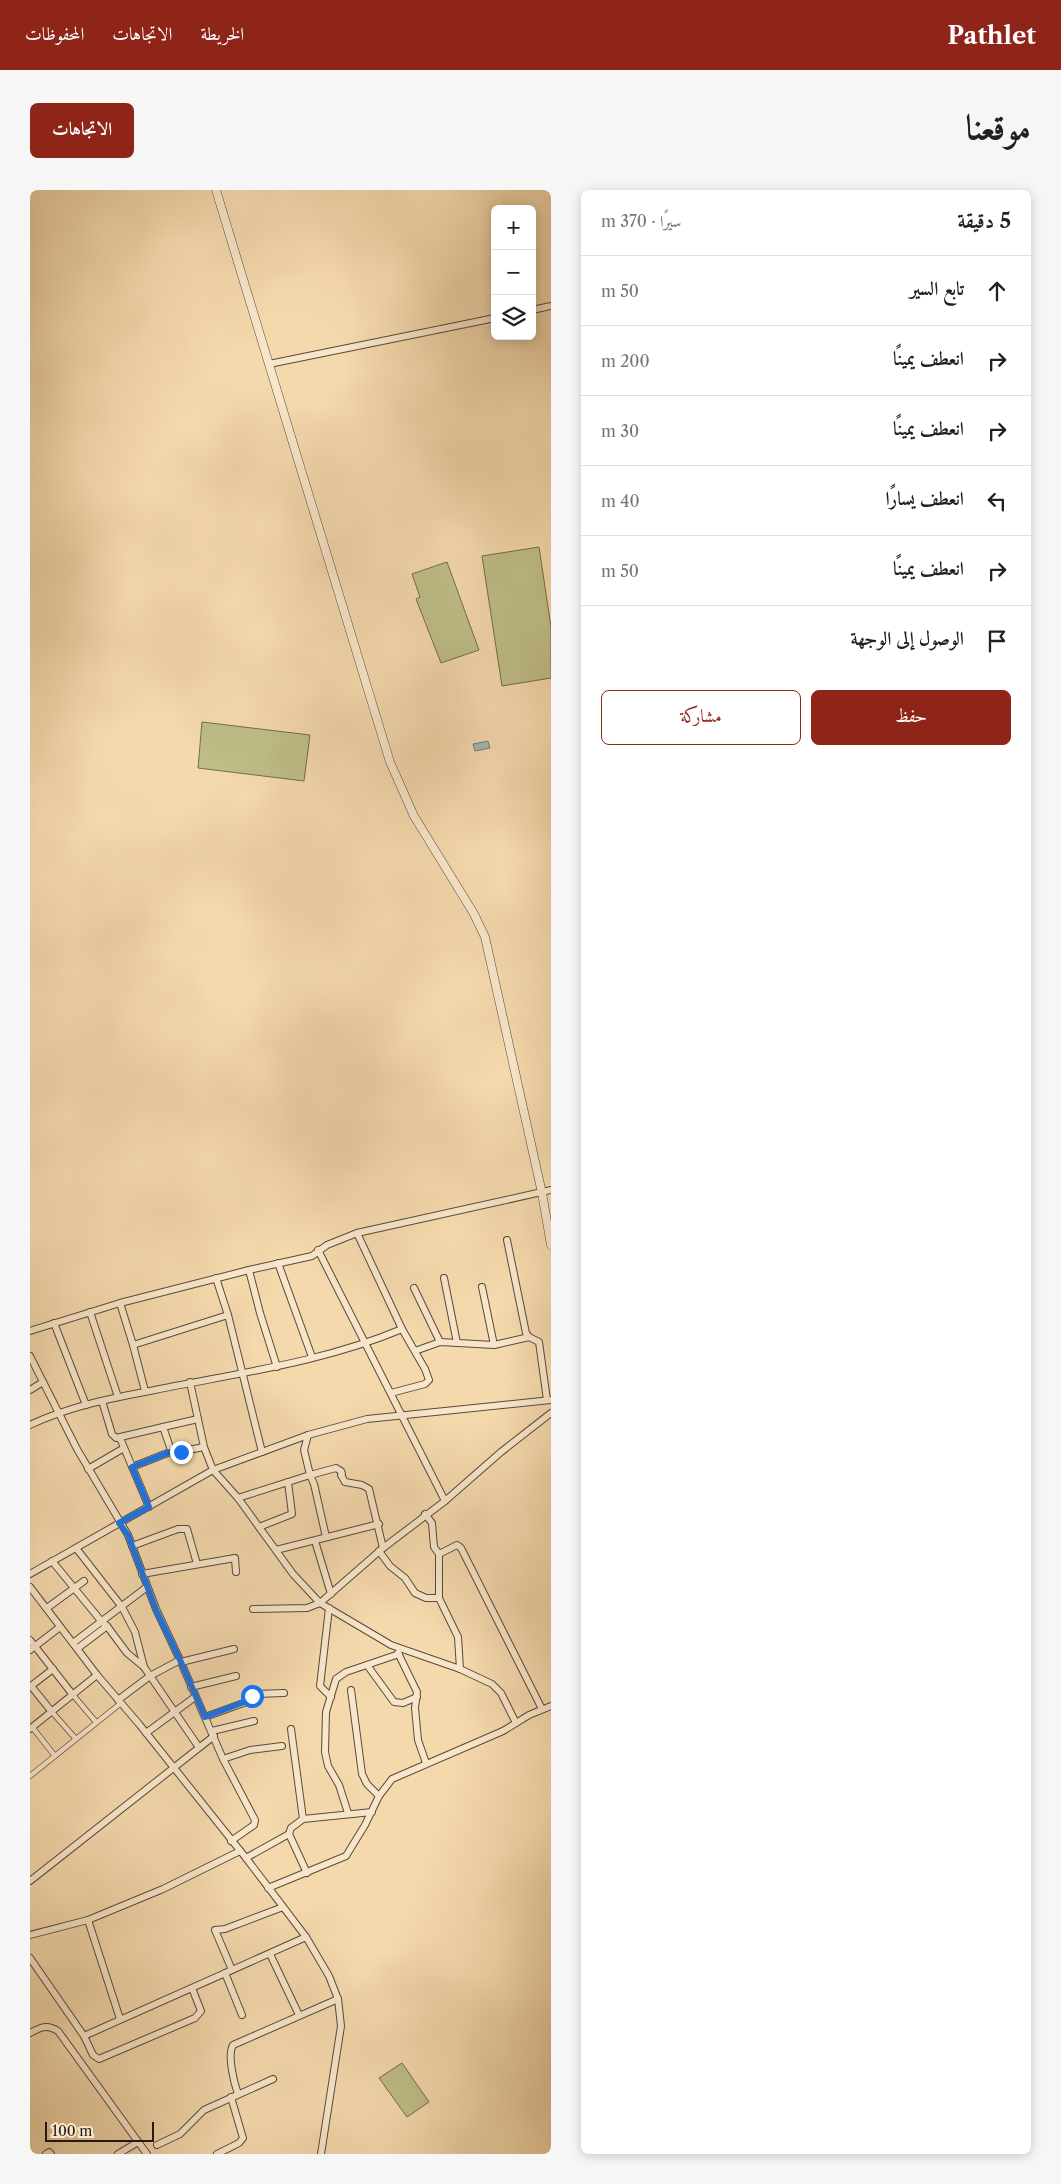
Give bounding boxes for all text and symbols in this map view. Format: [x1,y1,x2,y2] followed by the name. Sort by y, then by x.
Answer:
[948,21,1036,50] text: Pathlet
[25,23,84,45] text: المحفوظات
[112,23,172,45] text: الاتجاهات
[200,23,244,45] text: الخريطة
[30,103,134,158] button: الاتجاهات
[966,105,1031,148] text: موقعنا
[491,205,536,340] map controls
[491,205,536,250] button: +
[957,208,1011,233] text: 5 دقيقة
[601,211,681,231] text: سيرًا · 370 m
[491,250,536,295] button: −
[910,277,964,300] text: تابع السير
[983,277,1011,305] icon: ahead
[601,281,639,301] text: 50 m
[491,295,536,340] button: layers
[893,347,964,370] text: انعطف يمينًا
[983,347,1011,375] icon: right
[601,351,650,371] text: 200 m
[893,417,964,440] text: انعطف يمينًا
[983,417,1011,445] icon: right
[601,421,639,441] text: 30 m
[885,487,964,510] text: انعطف يسارًا
[983,487,1011,515] icon: left
[601,491,640,511] text: 40 m
[893,557,964,580] text: انعطف يمينًا
[983,557,1011,585] icon: right
[601,561,639,581] text: 50 m
[850,627,964,650] text: الوصول إلى الوجهة
[983,627,1011,655] icon: arrive
[601,690,801,745] button: مشاركة
[811,690,1011,745] button: حفظ
[170,1441,193,1464] route end
[241,1685,264,1708] route start
[45,2119,154,2142] scale bar
[52,2122,92,2140] text: 100 m

